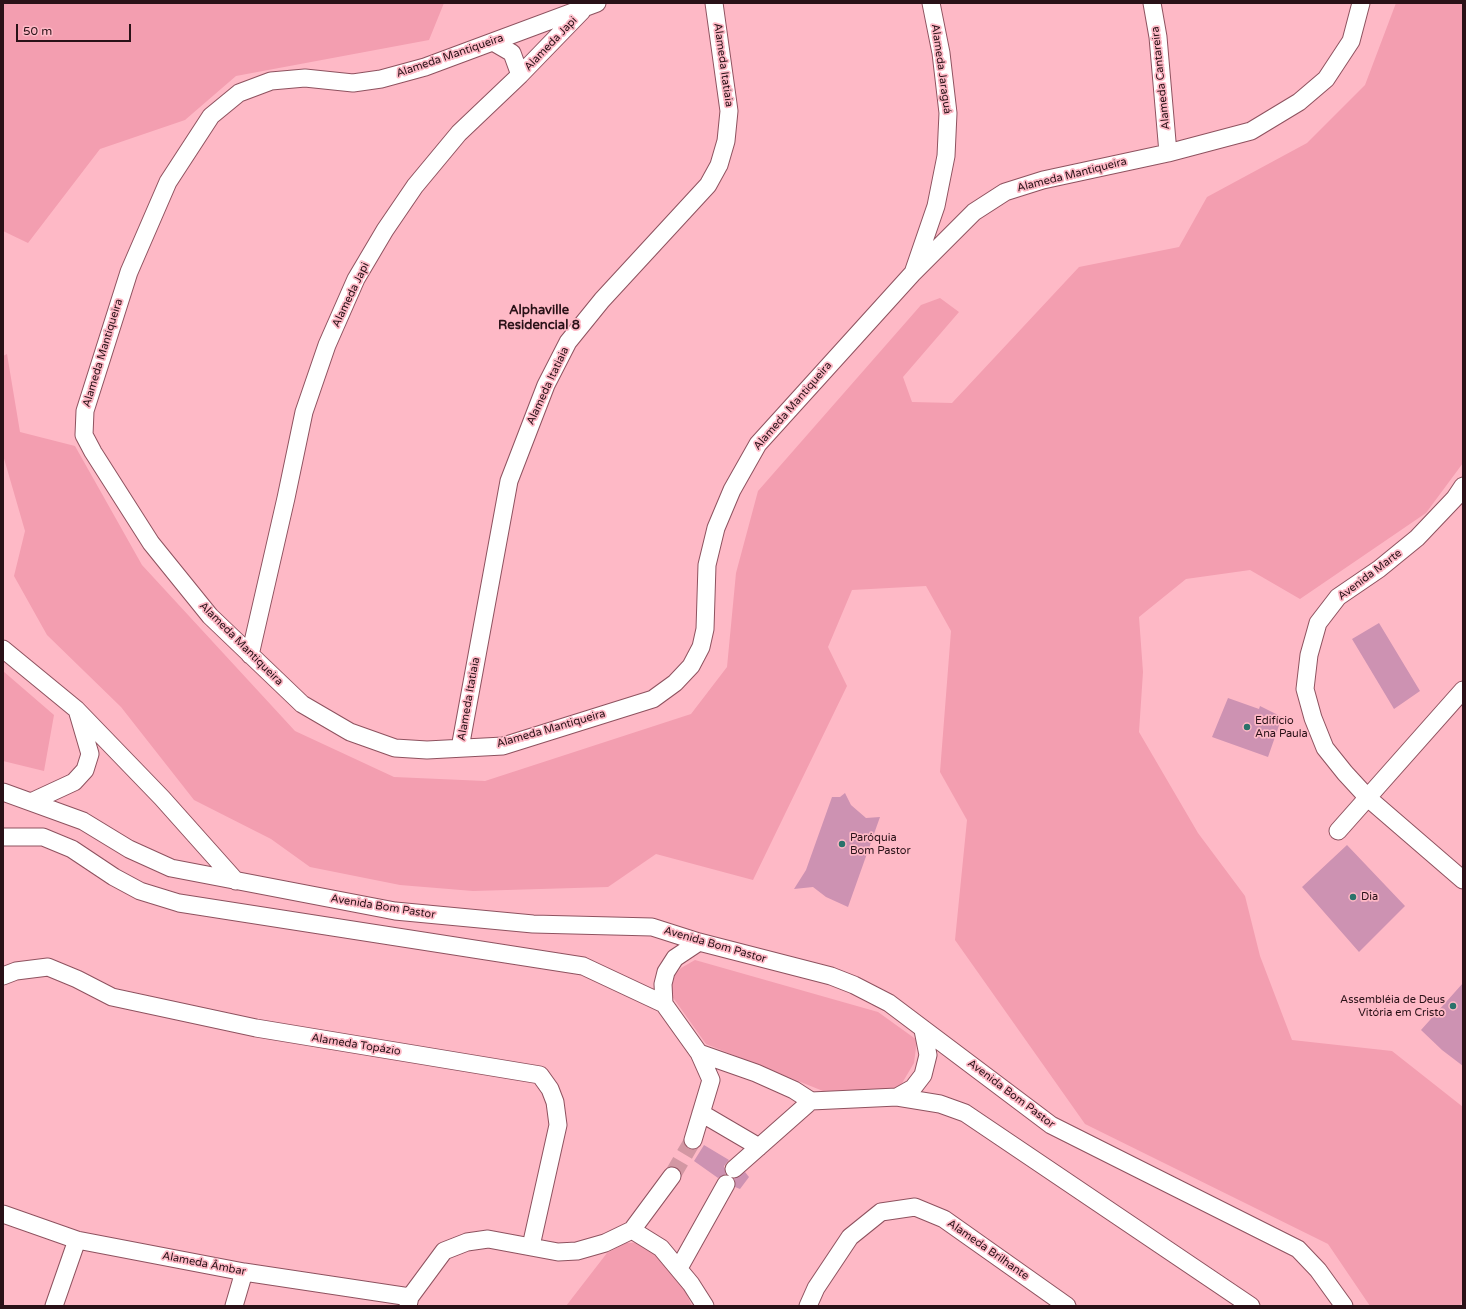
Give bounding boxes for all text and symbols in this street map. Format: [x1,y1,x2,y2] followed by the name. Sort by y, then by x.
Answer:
[522,14,580,74] street label: Alameda Japi
[18,16,133,42] scale bar
[711,22,735,108] street label: Alameda Itatiaia
[928,23,954,115] street label: Alameda Jaraguá
[23,24,52,38] text: 50 m
[1149,26,1173,130] street label: Alameda Cantareira
[395,31,505,81] street label: Alameda Mantiqueira
[1016,155,1128,195] street label: Alameda Mantiqueira
[330,260,372,330] street label: Alameda Japi
[80,297,126,409] street label: Alameda Mantiqueira
[498,303,580,334] district label: Alphaville Residencial 8
[524,345,572,427] street label: Alameda Itatiaia
[751,359,835,453] street label: Alameda Mantiqueira
[1335,547,1405,603] street label: Avenida Marte
[196,599,286,689] street label: Alameda Mantiqueira
[455,656,483,742] street label: Alameda Itatiaia
[495,707,607,751] street label: Alameda Mantiqueira
[1255,714,1308,740] place label: Edifício Ana Paula
[1242,722,1252,732] marker: Edifício Ana Paula
[850,831,911,857] place label: Paróquia Bom Pastor
[837,839,847,849] marker: Paróquia Bom Pastor
[1361,890,1378,904] place label: Dia
[330,892,436,922] street label: Avenida Bom Pastor
[1348,892,1358,902] marker: Dia
[662,924,768,966] street label: Avenida Bom Pastor
[1340,993,1445,1019] place label: Assembléia de Deus Vitória em Cristo
[1448,1001,1458,1011] marker: Assembléia de Deus Vitória em Cristo
[310,1031,402,1059] street label: Alameda Topázio
[965,1057,1057,1131] street label: Avenida Bom Pastor
[945,1217,1031,1283] street label: Alameda Brilhante
[161,1249,247,1279] street label: Alameda Âmbar

